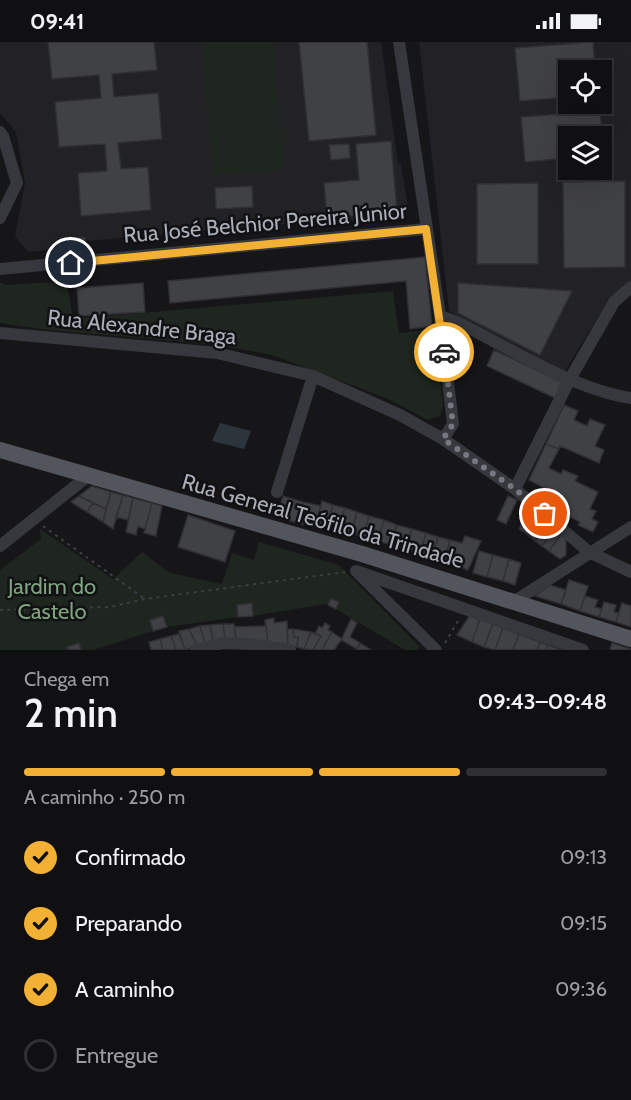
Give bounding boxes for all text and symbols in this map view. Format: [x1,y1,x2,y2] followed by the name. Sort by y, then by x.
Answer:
[30,8,84,35] text: 09:41
[558,60,612,180] map controls
[558,60,612,114] button: locate
[558,126,612,180] button: layers
[122,197,408,249] street label: Rua José Belchior Pereira Júnior
[45,237,96,288] pin
[54,246,87,279] icon: home
[46,304,238,350] street label: Rua Alexandre Braga
[414,322,474,382] courier
[428,336,461,369] icon: car
[179,468,467,574] street label: Rua General Teófilo da Trindade
[519,488,570,539] pin
[528,497,561,530] icon: bag
[7,573,96,625] park label: Jardim do Castelo
[24,667,109,691] text: Chega em
[478,688,607,715] text: 09:43–09:48
[24,689,118,737] text: 2 min
[24,785,185,809] text: A caminho · 250 m
[24,841,57,874] icon: check
[75,844,186,871] text: Confirmado
[560,845,607,869] text: 09:13
[24,907,57,940] icon: check
[75,910,182,937] text: Preparando
[560,911,607,935] text: 09:15
[24,973,57,1006] icon: check
[75,976,174,1003] text: A caminho
[555,977,607,1001] text: 09:36
[75,1042,158,1069] text: Entregue

